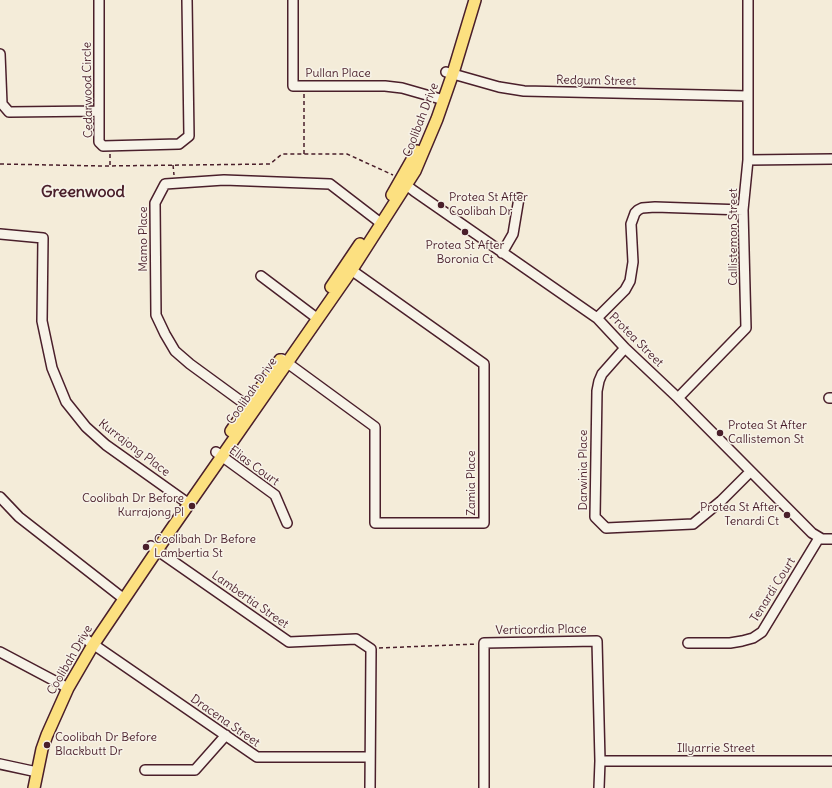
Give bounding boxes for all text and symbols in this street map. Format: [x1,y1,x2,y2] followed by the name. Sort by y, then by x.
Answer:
[80,42,96,138] street label: Cedarwood Circle
[305,67,371,81] street label: Pullan Place
[556,73,636,89] street label: Redgum Street
[400,81,442,159] street label: Coolibah Drive
[41,182,125,202] district label: Greenwood
[727,188,741,286] street label: Callistemon Street
[449,191,528,219] place label: Protea St After Coolibah Dr
[436,200,446,210] marker: Protea St After Coolibah Dr
[137,206,151,272] street label: Mamo Place
[460,227,470,237] marker: Protea St After Boronia Ct
[426,239,504,267] place label: Protea St After Boronia Ct
[606,310,666,370] street label: Protea Street
[224,355,280,427] street label: Coolibah Drive
[95,416,173,480] street label: Kurrajong Place
[728,419,807,447] place label: Protea St After Callistemon St
[715,428,725,438] marker: Protea St After Callistemon St
[577,430,591,510] street label: Darwinia Place
[226,443,282,489] street label: Elias Court
[465,450,479,516] street label: Zamia Place
[82,492,184,520] place label: Coolibah Dr Before Kurrajong Pl
[187,501,197,511] marker: Coolibah Dr Before Kurrajong Pl
[700,501,779,529] place label: Protea St After Tenardi Ct
[782,510,792,520] marker: Protea St After Tenardi Ct
[154,533,256,561] place label: Coolibah Dr Before Lambertia St
[141,542,151,552] marker: Coolibah Dr Before Lambertia St
[747,555,799,625] street label: Tenardi Court
[209,568,291,632] street label: Lambertia Street
[495,622,587,638] street label: Verticordia Place
[44,623,96,697] street label: Coolibah Drive
[188,692,262,750] street label: Dracena Street
[55,731,157,759] place label: Coolibah Dr Before Blackbutt Dr
[42,740,52,750] marker: Coolibah Dr Before Blackbutt Dr
[677,742,755,756] street label: Illyarrie Street

